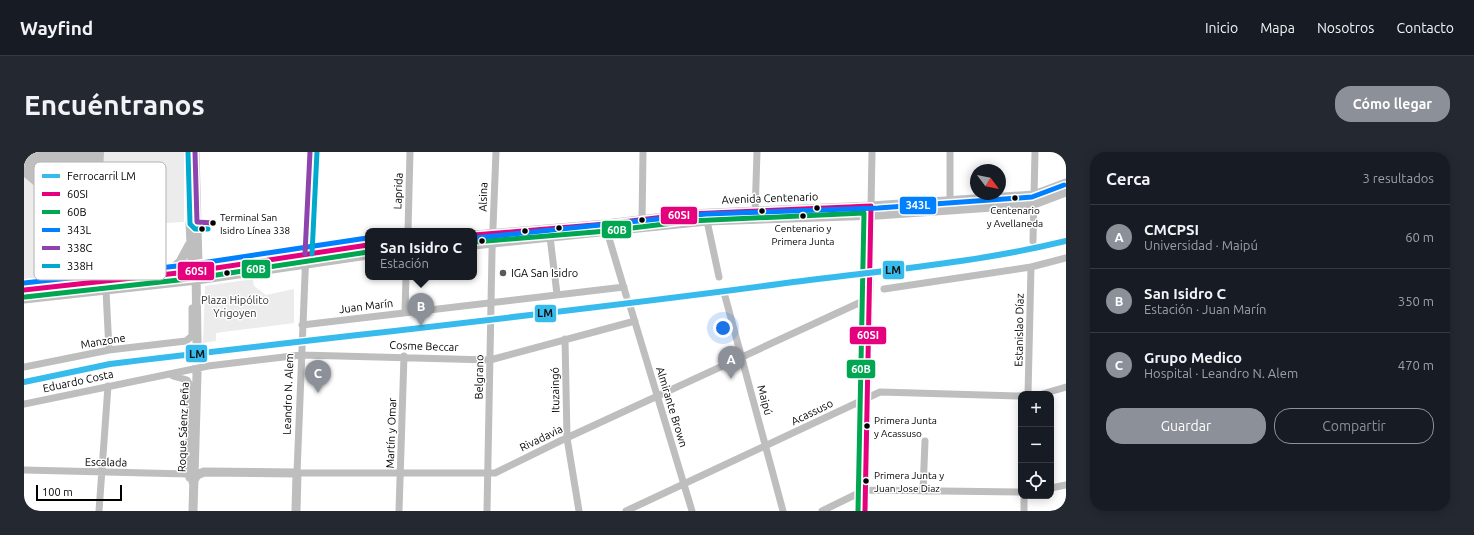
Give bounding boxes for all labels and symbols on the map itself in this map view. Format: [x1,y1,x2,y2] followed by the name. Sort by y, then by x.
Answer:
[34,162,166,280] legend
[970,164,1006,200] north arrow
[67,170,136,182] text: Ferrocarril LM
[391,172,405,210] street label: Laprida
[476,182,490,212] street label: Alsina
[67,188,88,200] text: 60SI
[721,190,819,206] street label: Avenida Centenario
[1010,193,1020,203] marker: Centenario y Avellaneda
[899,196,937,215] line badge: 343L
[906,199,930,211] text: 343L
[812,203,822,213] unlabelled marker
[987,205,1043,229] place label: Centenario y Avellaneda
[67,206,86,218] text: 60B
[660,206,698,225] line badge: 60SI
[757,206,767,216] unlabelled marker
[668,209,690,221] text: 60SI
[798,211,808,221] marker: Centenario y Primera Junta
[220,212,291,236] place label: Terminal San Isidro Línea 338
[637,215,647,225] unlabelled marker
[208,218,218,228] marker: Terminal San Isidro Línea 338
[601,220,632,239] line badge: 60B
[554,223,564,233] unlabelled marker
[772,223,834,247] place label: Centenario y Primera Junta
[67,224,92,236] text: 343L
[197,224,207,234] unlabelled marker
[607,224,627,236] text: 60B
[520,226,530,236] unlabelled marker
[477,236,487,246] unlabelled marker
[67,242,93,254] text: 338C
[241,259,271,279] line badge: 60B
[67,260,93,272] text: 338H
[882,260,905,280] line badge: LM
[177,261,215,281] line badge: 60SI
[246,263,266,275] text: 60B
[885,264,901,276] text: LM
[185,265,207,277] text: 60SI
[511,267,578,279] place label: IGA San Isidro
[222,268,232,278] unlabelled marker
[498,268,508,278] marker: IGA San Isidro
[408,293,434,326] pin: B
[1012,293,1026,367] street label: Estanislao Díaz
[201,294,269,319] park label: Plaza Hipólito Yrigoyen
[338,297,394,315] street label: Juan Marín
[534,304,557,323] line badge: LM
[537,307,553,319] text: LM
[713,318,733,338] your location
[849,326,887,345] line badge: 60SI
[857,329,879,341] text: 60SI
[80,332,126,350] street label: Manzone
[389,339,460,353] street label: Cosme Beccar
[185,344,208,363] line badge: LM
[718,346,744,379] pin: A
[189,348,205,360] text: LM
[281,353,295,435] street label: Leandro N. Alem
[473,355,485,399] street label: Belgrano
[846,359,876,379] line badge: 60B
[305,360,331,393] pin: C
[851,363,871,375] text: 60B
[654,365,690,449] street label: Almirante Brown
[549,367,561,413] street label: Ituzaingó
[42,368,114,394] street label: Eduardo Costa
[175,382,191,472] street label: Roque Sáenz Peña
[755,384,775,416] street label: Maipú
[384,397,398,469] street label: Martín y Omar
[789,397,835,427] street label: Acassuso
[874,415,937,439] place label: Primera Junta y Acassuso
[862,421,872,431] marker: Primera Junta y Acassuso
[518,422,564,454] street label: Rivadavia
[85,456,127,468] street label: Escalada
[874,470,944,494] place label: Primera Junta y Juan Jose Diaz
[861,476,871,486] marker: Primera Junta y Juan Jose Diaz
[36,483,122,502] scale bar

